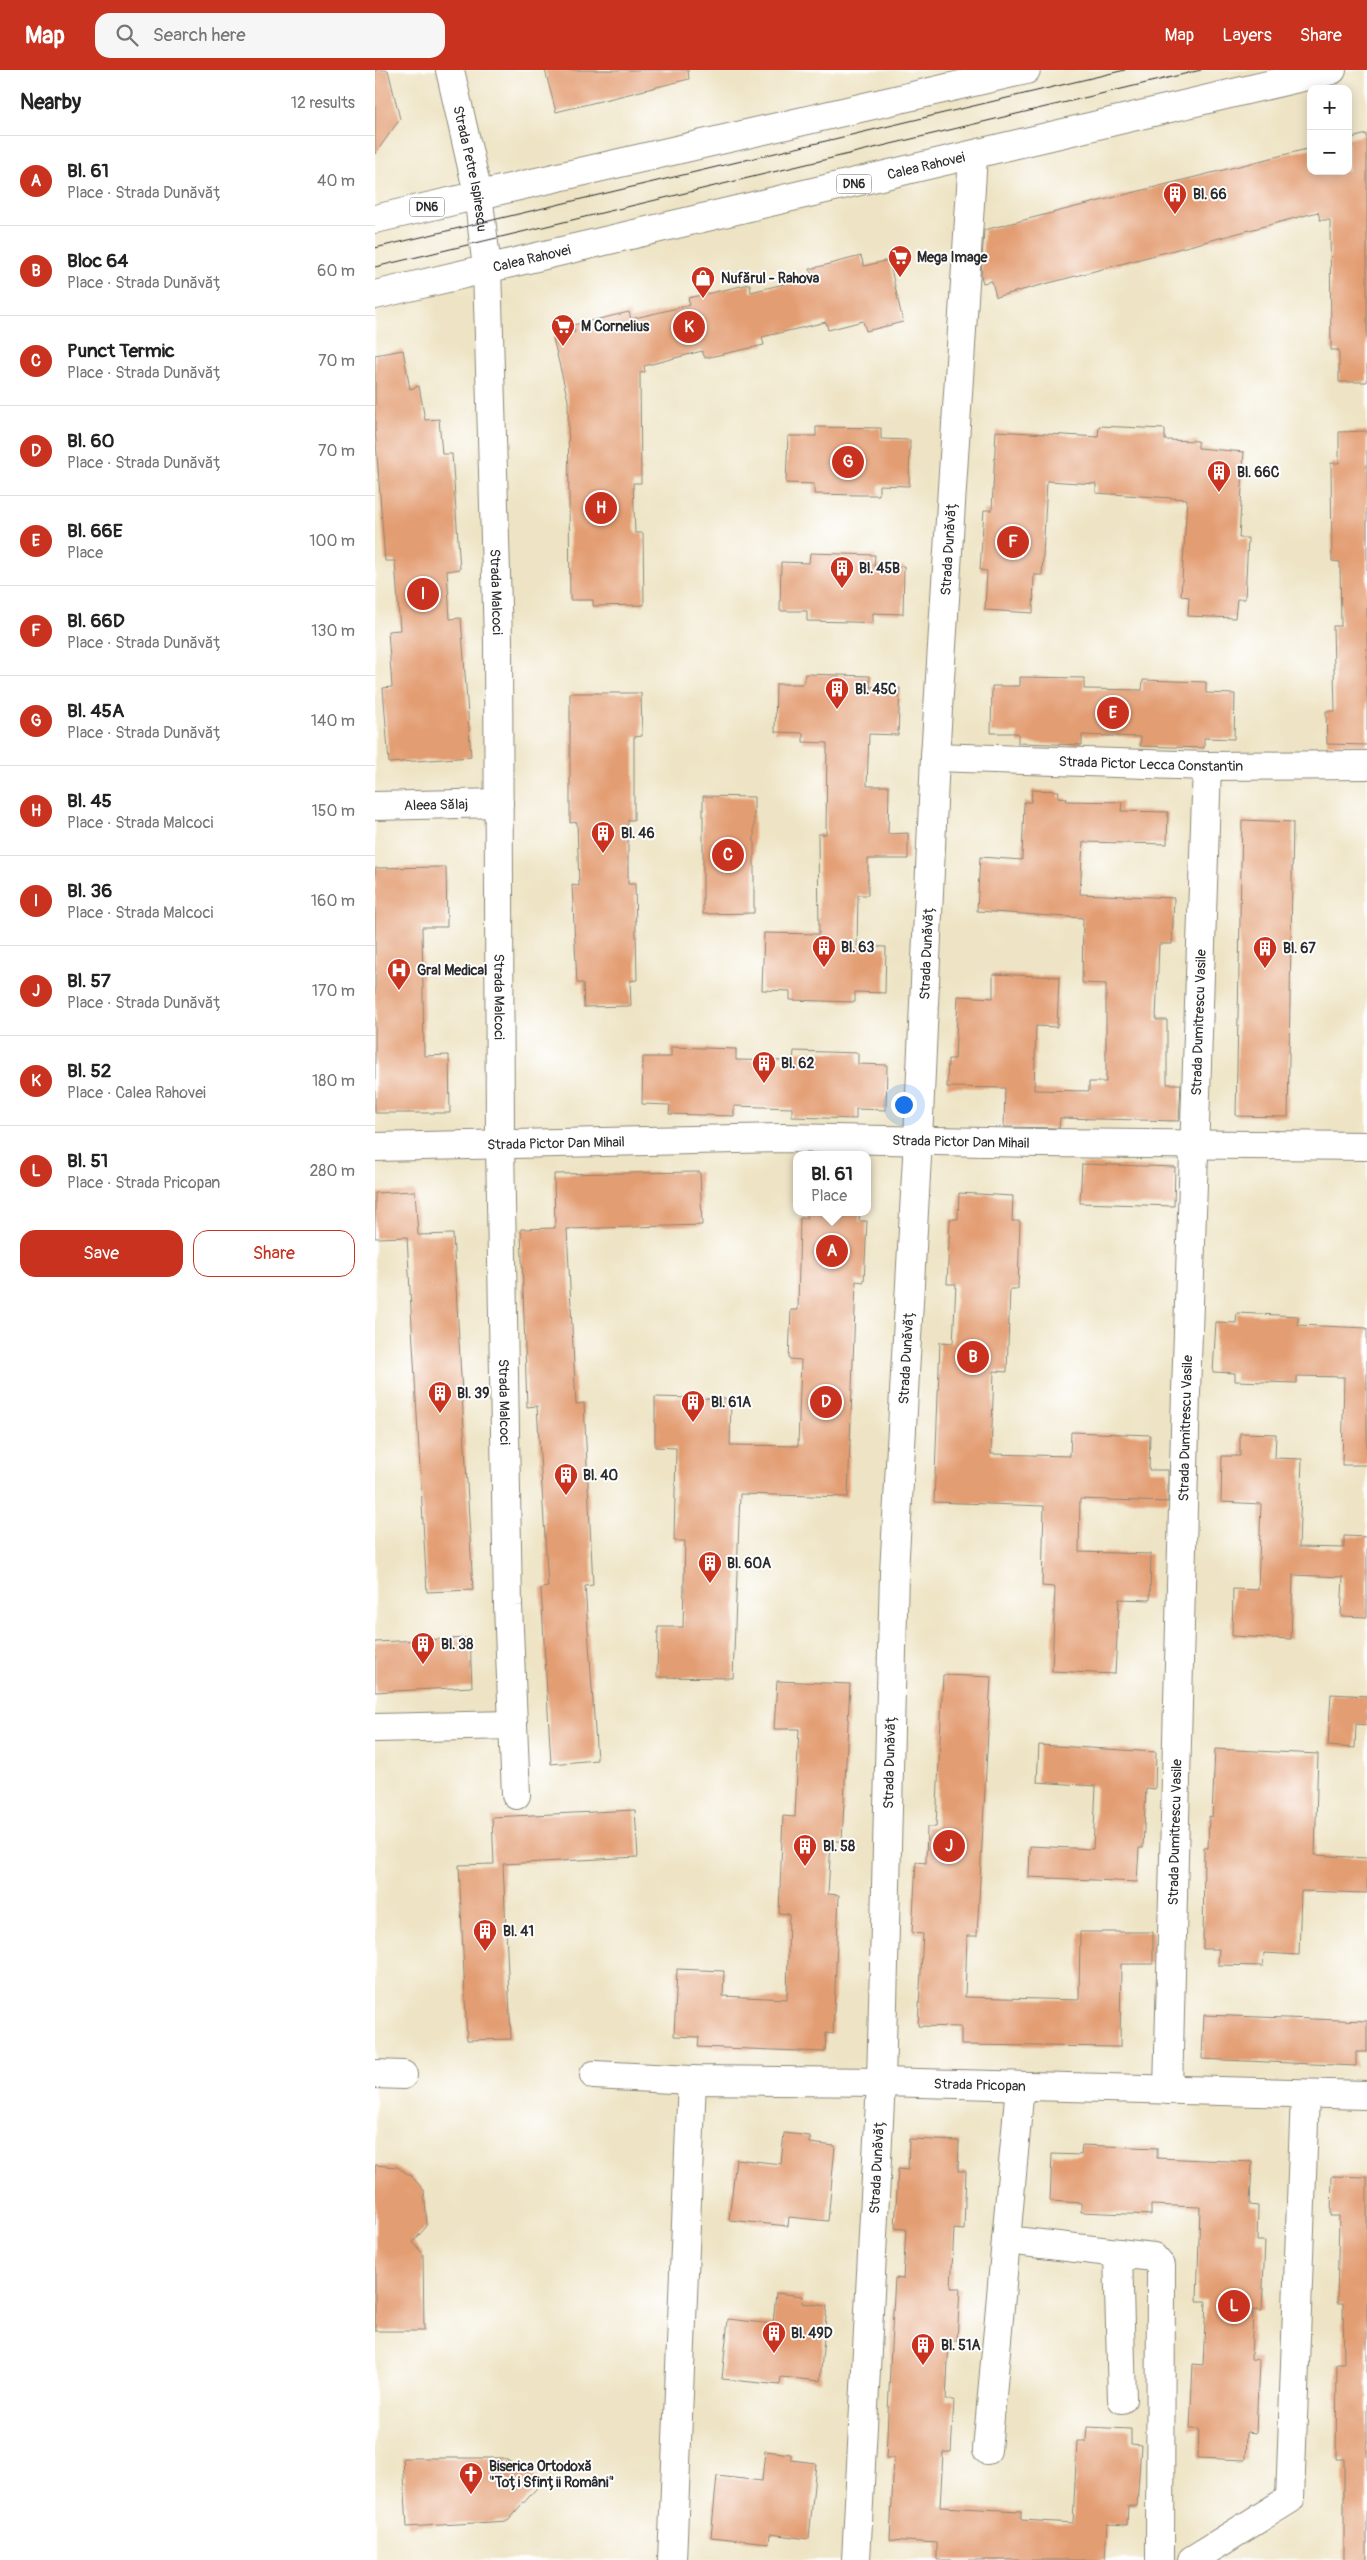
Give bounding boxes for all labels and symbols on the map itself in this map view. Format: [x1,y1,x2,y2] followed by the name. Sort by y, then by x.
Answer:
[449,104,491,233] street label: Strada Petre Ispirescu
[885,148,967,183] street label: Calea Rahovei
[837,175,871,194] road number: DN6
[1162,181,1188,215] building icon: Bl. 66
[1193,186,1227,203] place label: Bl. 66
[409,198,445,216] road number: DN6
[491,241,573,276] street label: Calea Rahovei
[887,244,913,278] supermarket icon: Mega Image
[917,249,989,266] place label: Mega Image
[690,265,716,299] shop icon: Nufărul - Rahova
[721,270,820,287] place label: Nufărul - Rahova
[673,308,705,346] pin: K
[550,313,576,347] supermarket icon: M Cornelius
[581,318,650,335] place label: M Cornelius
[832,443,864,481] pin: G
[1206,459,1232,493] building icon: Bl. 66C
[1237,464,1280,481] place label: Bl. 66C
[585,489,617,527] pin: H
[937,501,960,596] street label: Strada Dunăvăț
[997,523,1029,561] pin: F
[486,549,506,636] street label: Strada Malcoci
[829,555,855,589] building icon: Bl. 45B
[859,560,900,577] place label: Bl. 45B
[407,575,439,613] pin: I
[824,676,850,710] building icon: Bl. 45C
[855,681,897,698] place label: Bl. 45C
[1097,694,1129,732] pin: E
[1058,753,1243,775] street label: Strada Pictor Lecca Constantin
[404,796,468,814] street label: Aleea Sălaj
[590,820,616,854] building icon: Bl. 46
[621,825,655,842] place label: Bl. 46
[712,836,744,874] pin: C
[916,905,937,1000] street label: Strada Dunăvăț
[811,934,837,968] building icon: Bl. 63
[1252,935,1278,969] building icon: Bl. 67
[841,939,875,956] place label: Bl. 63
[1283,940,1316,957] place label: Bl. 67
[1188,949,1210,1096] street label: Strada Dumitrescu Vasile
[490,954,508,1040] street label: Strada Malcoci
[386,957,412,991] hospital icon: Gral Medical
[417,962,487,979] place label: Gral Medical
[751,1050,777,1084] building icon: Bl. 62
[781,1055,815,1072] place label: Bl. 62
[891,1092,917,1118] your location
[892,1132,1030,1152] street label: Strada Pictor Dan Mihail
[487,1133,625,1154] street label: Strada Pictor Dan Mihail
[816,1232,848,1270] pin: A
[895,1310,918,1405] street label: Strada Dunăvăț
[957,1338,989,1376] pin: B
[1175,1355,1196,1502] street label: Strada Dumitrescu Vasile
[495,1359,513,1445] street label: Strada Malcoci
[427,1380,453,1414] building icon: Bl. 39
[810,1383,842,1421] pin: D
[457,1385,489,1402] place label: Bl. 39
[680,1389,706,1423] building icon: Bl. 61A
[711,1394,751,1411] place label: Bl. 61A
[553,1462,579,1496] building icon: Bl. 40
[583,1467,618,1484] place label: Bl. 40
[697,1550,723,1584] building icon: Bl. 60A
[727,1555,771,1572] place label: Bl. 60A
[410,1631,436,1665] building icon: Bl. 38
[441,1636,473,1653] place label: Bl. 38
[880,1714,899,1809] street label: Strada Dunăvăț
[1165,1759,1186,1906] street label: Strada Dumitrescu Vasile
[933,1827,965,1865] pin: J
[792,1833,818,1867] building icon: Bl. 58
[823,1838,855,1855] place label: Bl. 58
[472,1918,498,1952] building icon: Bl. 41
[503,1923,534,1940] place label: Bl. 41
[934,2075,1026,2095] street label: Strada Pricopan
[866,2119,888,2214] street label: Strada Dunăvăț
[1218,2287,1250,2325] pin: L
[761,2320,787,2354] building icon: Bl. 49D
[791,2325,833,2342] place label: Bl. 49D
[910,2332,936,2366] building icon: Bl. 51A
[941,2337,981,2354] place label: Bl. 51A
[489,2458,614,2491] place label: Biserica Ortodoxă "Toți Sfinții Români"
[458,2461,484,2495] church icon: Biserica Ortodoxă "Toți Sfinții Români"

